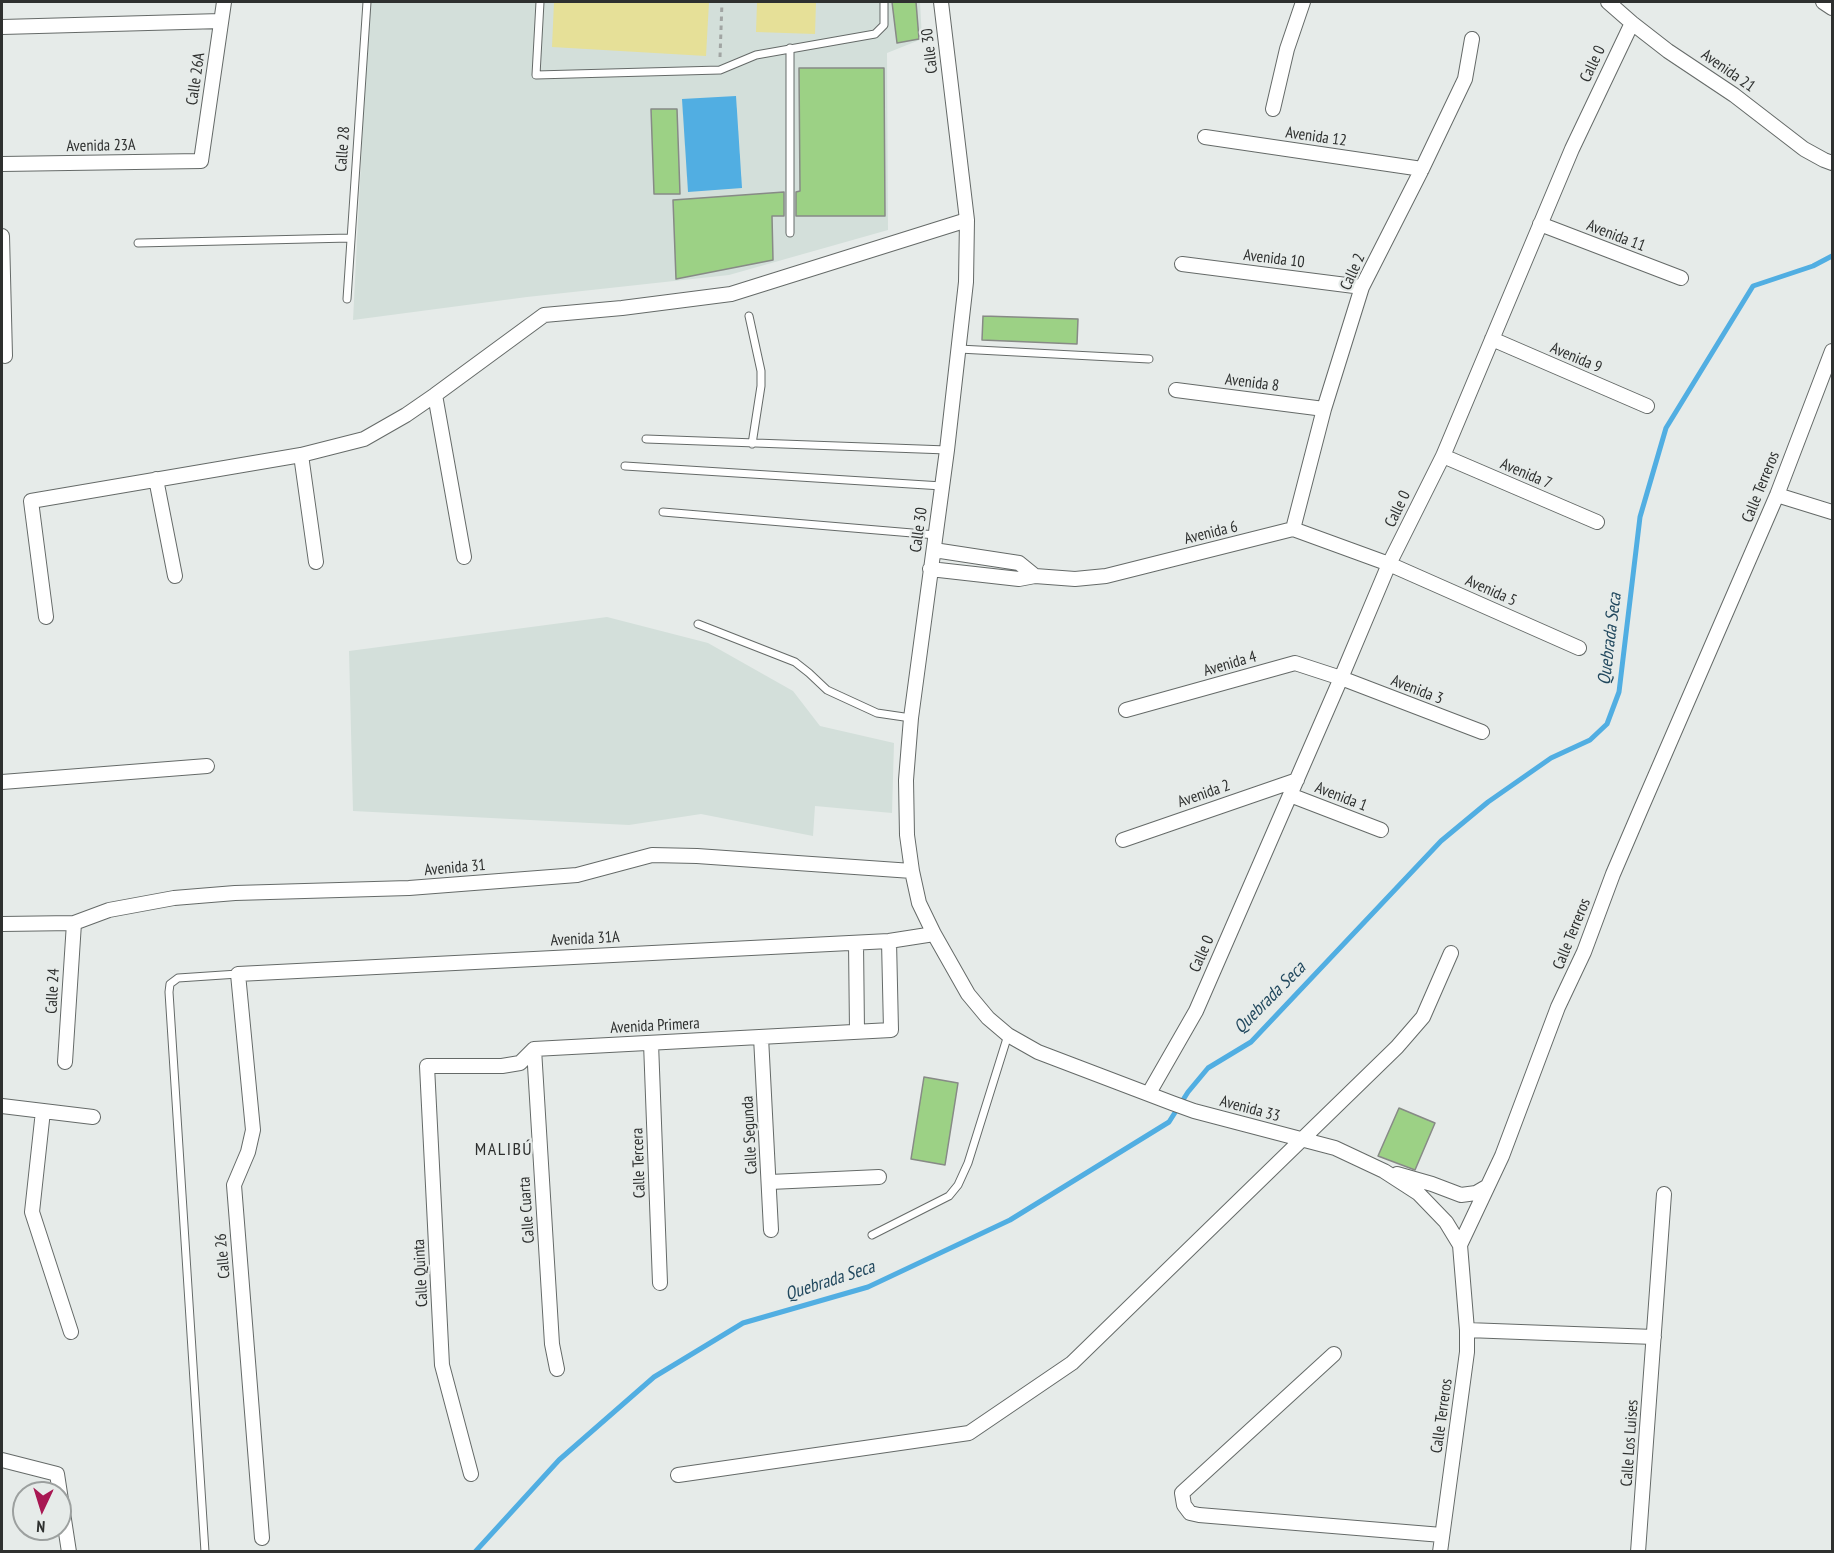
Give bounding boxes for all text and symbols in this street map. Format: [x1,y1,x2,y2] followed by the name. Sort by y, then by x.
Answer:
[918,27,942,75] street label: Calle 30
[1576,43,1610,85] street label: Calle 0
[1697,45,1759,97] street label: Avenida 21
[183,51,209,107] street label: Calle 26A
[1284,123,1348,151] street label: Avenida 12
[332,126,354,172] street label: Calle 28
[66,136,136,156] street label: Avenida 23A
[1584,216,1648,256] street label: Avenida 11
[1242,246,1306,272] street label: Avenida 10
[1336,251,1370,293] street label: Calle 2
[1547,339,1605,377] street label: Avenida 9
[1224,370,1280,396] street label: Avenida 8
[1738,449,1784,525] street label: Calle Terreros
[1497,455,1555,493] street label: Avenida 7
[1381,488,1415,530] street label: Calle 0
[906,506,932,554] street label: Calle 30
[1182,517,1240,549] street label: Avenida 6
[1462,571,1520,611] street label: Avenida 5
[1594,592,1626,686] water label: Quebrada Seca
[1201,647,1259,681] street label: Avenida 4
[1388,671,1446,709] street label: Avenida 3
[1175,776,1233,812] street label: Avenida 2
[1312,778,1370,816] street label: Avenida 1
[424,856,486,880] street label: Avenida 31
[1549,896,1595,972] street label: Calle Terreros
[550,928,620,950] street label: Avenida 31A
[1185,933,1219,975] street label: Calle 0
[1230,958,1310,1038] water label: Quebrada Seca
[42,968,64,1014] street label: Calle 24
[610,1014,700,1038] street label: Avenida Primera
[1218,1092,1282,1126] street label: Avenida 33
[738,1095,762,1175] street label: Calle Segunda
[628,1128,650,1198] street label: Calle Tercera
[475,1139,533,1161] district label: MALIBÚ
[515,1176,539,1244] street label: Calle Cuarta
[211,1233,235,1279] street label: Calle 26
[410,1239,432,1307] street label: Calle Quinta
[783,1256,877,1306] water label: Quebrada Seca
[1427,1377,1457,1455] street label: Calle Terreros
[1617,1399,1643,1487] street label: Calle Los Luises
[12,1481,72,1541] north arrow
[36,1517,46,1537] text: N

